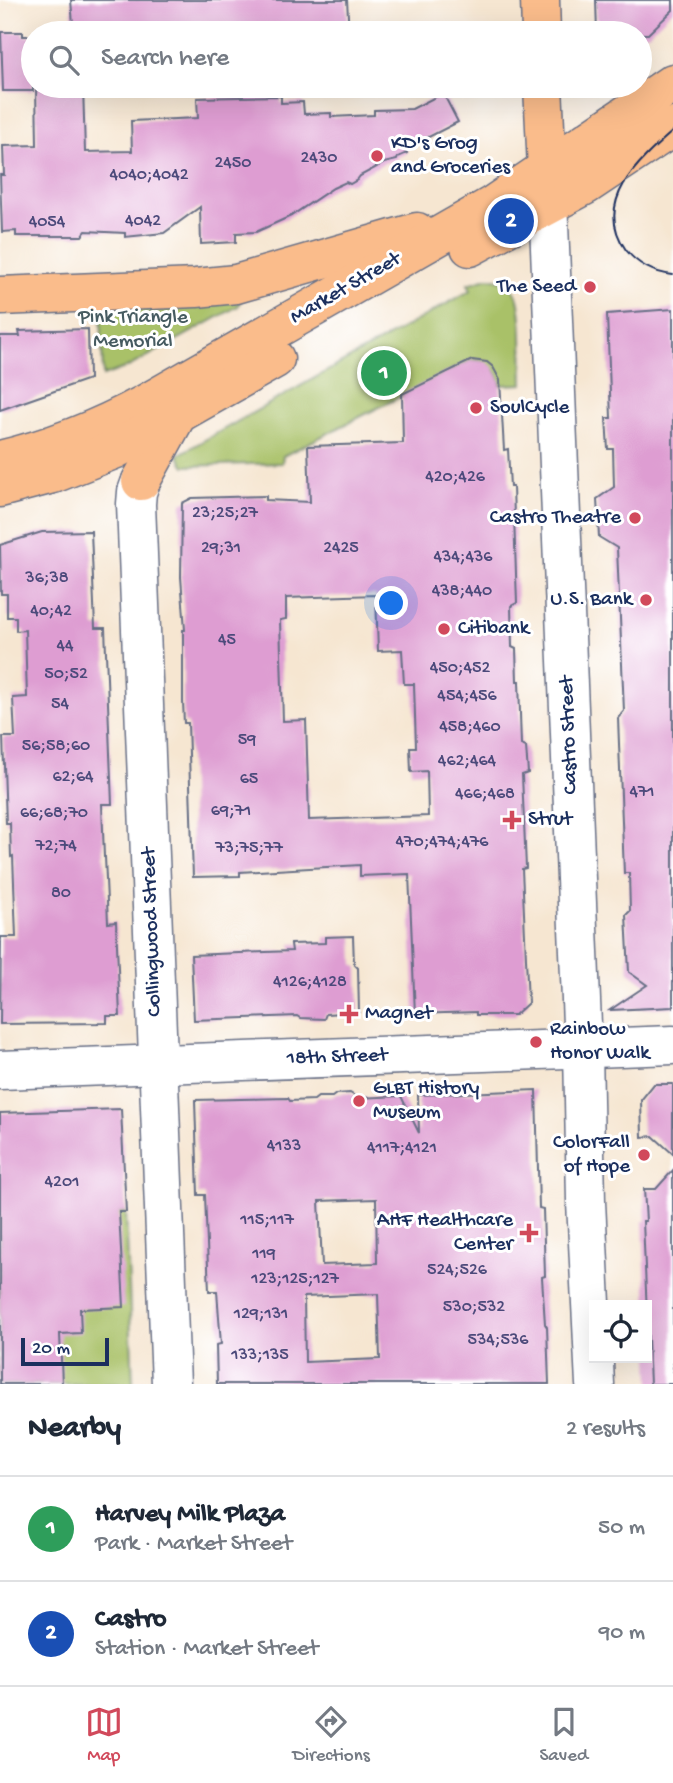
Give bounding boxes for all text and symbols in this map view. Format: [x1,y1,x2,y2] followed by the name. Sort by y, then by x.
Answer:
[21,21,652,98] search box
[45,41,83,79] icon: search
[101,44,229,75] text: Search here
[391,132,511,181] place label: KD's Grog and Groceries
[301,148,337,169] house number: 2430
[369,148,385,164] marker: KD's Grog and Groceries
[214,153,252,174] house number: 2450
[109,165,189,186] house number: 4040;4042
[488,195,534,247] pin: 2
[125,211,161,232] house number: 4042
[29,212,66,233] house number: 4054
[286,246,408,331] street label: Market Street
[496,275,578,300] place label: The Seed
[582,279,598,295] marker: The Seed
[77,306,189,355] park label: Pink Triangle Memorial
[361,347,407,399] pin: 1
[490,396,571,421] place label: SoulCycle
[468,400,484,416] marker: SoulCycle
[425,467,486,488] house number: 420;426
[192,503,259,524] house number: 23;25;27
[490,506,622,531] place label: Castro Theatre
[627,510,643,526] marker: Castro Theatre
[201,538,241,559] house number: 29;31
[323,538,359,559] house number: 2425
[433,547,493,568] house number: 434;436
[24,568,69,589] house number: 36;38
[432,581,492,602] house number: 438;440
[374,586,408,620] your location
[550,588,635,613] place label: U.S. Bank
[638,592,654,608] marker: U.S. Bank
[30,601,72,622] house number: 40;42
[458,617,532,642] place label: Citibank
[436,621,452,637] marker: Citibank
[218,630,236,651] house number: 45
[56,636,74,657] house number: 44
[430,658,491,679] house number: 450;452
[44,664,88,685] house number: 50;52
[555,673,585,795] street label: Castro Street
[437,686,498,707] house number: 454;456
[51,694,69,715] house number: 54
[439,717,501,738] house number: 458;460
[238,730,256,751] house number: 59
[22,736,90,757] house number: 56;58;60
[438,751,497,772] house number: 462;464
[52,767,94,788] house number: 62;64
[240,769,258,790] house number: 65
[629,782,655,803] house number: 471
[455,784,515,805] house number: 466;468
[211,801,251,822] house number: 69;71
[20,803,88,824] house number: 66;68;70
[528,808,575,833] place label: Strut
[502,810,522,830] marker: Strut
[396,832,489,853] house number: 470;474;476
[34,836,77,857] house number: 72;74
[214,838,283,859] house number: 73;75;77
[137,845,168,1017] street label: Collingwood Street
[51,883,71,904] house number: 80
[273,972,347,993] house number: 4126;4128
[365,1002,435,1027] place label: Magnet
[339,1004,359,1024] marker: Magnet
[550,1018,652,1067] place label: Rainbow Honor Walk
[528,1034,544,1050] marker: Rainbow Honor Walk
[285,1044,390,1072] street label: 18th Street
[373,1077,479,1126] place label: GLBT History Museum
[351,1093,367,1109] marker: GLBT History Museum
[553,1131,631,1180] place label: ColorFall of Hope
[267,1136,301,1157] house number: 4133
[367,1138,437,1159] house number: 4117;4121
[636,1147,652,1163] marker: ColorFall of Hope
[45,1172,79,1193] house number: 4201
[377,1209,515,1258] place label: AHF Healthcare Center
[239,1210,294,1231] house number: 115;117
[519,1223,539,1243] marker: AHF Healthcare Center
[251,1244,276,1265] house number: 119
[427,1260,488,1281] house number: 524;526
[250,1269,340,1290] house number: 123;125;127
[443,1297,505,1318] house number: 530;532
[589,1300,652,1363] map controls
[589,1300,652,1363] button: locate
[233,1304,288,1325] house number: 129;131
[468,1330,529,1351] house number: 534;536
[21,1335,108,1367] scale bar
[32,1338,70,1361] text: 20 m
[230,1345,289,1366] house number: 133;135
[28,1412,121,1447] text: Nearby
[566,1416,645,1443] text: 2 results
[95,1500,285,1531] text: Harvey Milk Plaza
[46,1515,56,1542] text: 1
[598,1515,645,1542] text: 50 m
[95,1531,292,1558] text: Park · Market Street
[95,1605,166,1636] text: Castro
[45,1620,57,1647] text: 2
[599,1620,645,1647] text: 90 m
[95,1636,318,1663] text: Station · Market Street
[85,1703,123,1768] tab: Map
[293,1703,370,1768] tab: Directions
[539,1703,588,1768] tab: Saved

